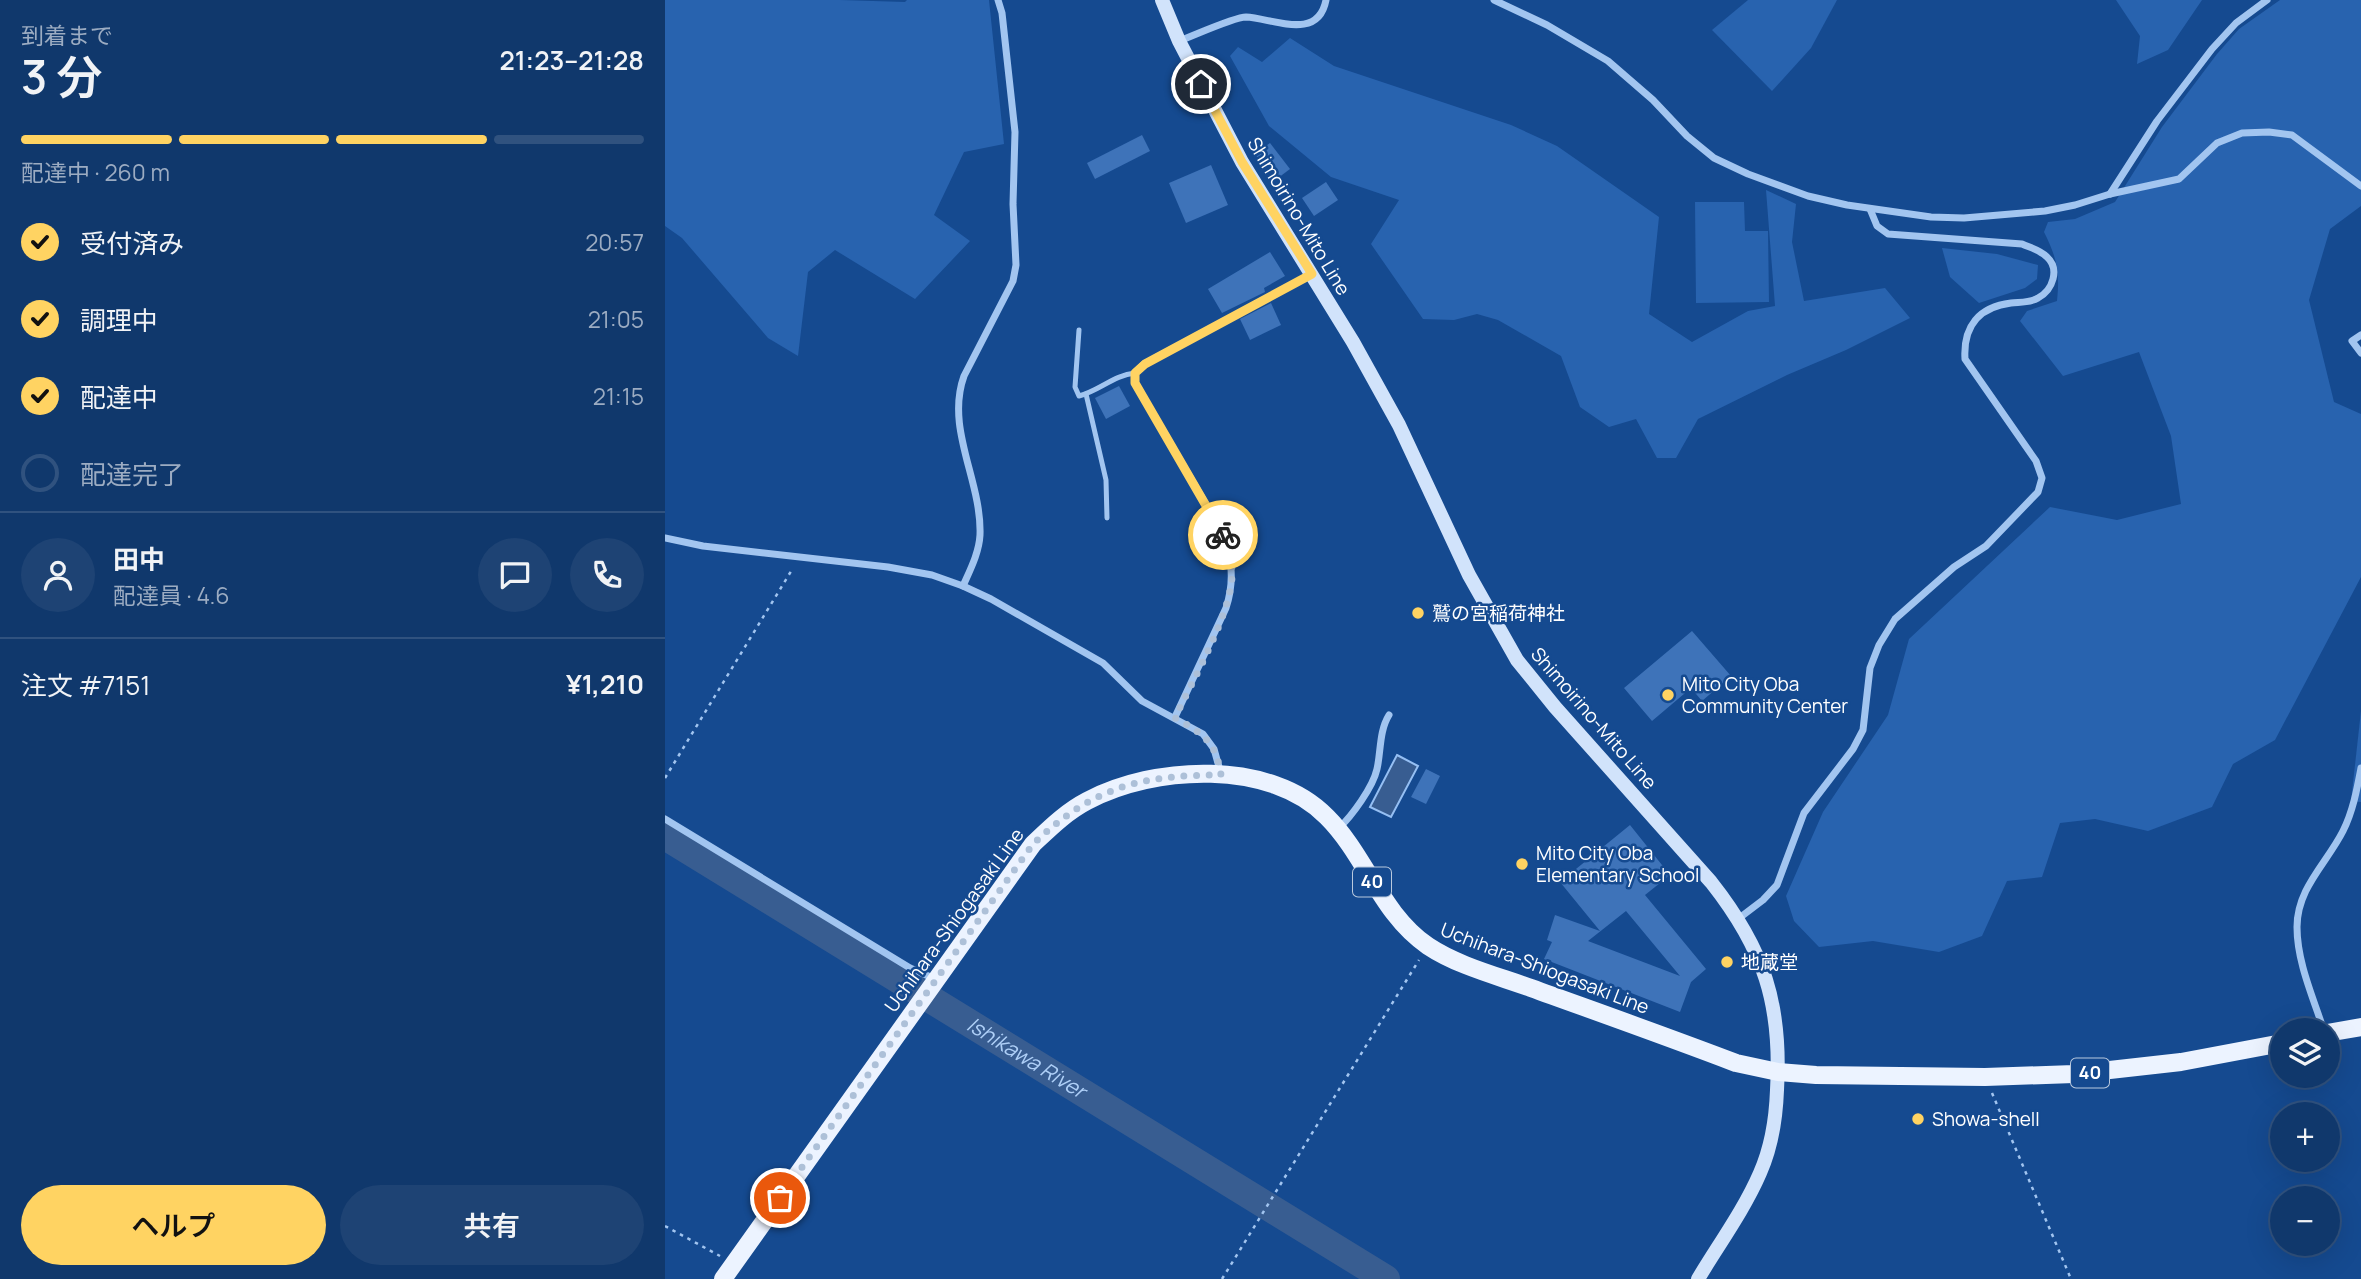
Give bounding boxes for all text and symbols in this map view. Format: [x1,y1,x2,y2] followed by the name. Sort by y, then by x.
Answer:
[21,19,113,51] text: 到着まで
[499,42,644,78] text: 21:23–21:28
[21,45,103,108] text: 3 分
[1171,54,1231,114] pin
[1182,65,1220,103] icon: home
[1241,132,1357,300] street label: Shimoirino-Mito Line
[21,156,170,188] text: 配達中 · 260 m
[21,223,59,261] icon: check
[80,225,184,261] text: 受付済み
[585,226,644,258] text: 20:57
[21,300,59,338] icon: check
[80,302,158,338] text: 調理中
[588,303,644,335] text: 21:05
[21,377,59,415] icon: check
[80,379,158,415] text: 配達中
[593,380,644,412] text: 21:15
[80,456,184,492] text: 配達完了
[1188,500,1258,570] courier
[1204,516,1242,554] icon: bike
[21,538,95,612] button: person
[478,538,552,612] button: chat
[570,538,644,612] button: phone
[113,541,165,577] text: 田中
[113,579,230,611] text: 配達員 · 4.6
[1432,600,1565,626] place label: 鷲の宮稲荷神社
[1410,605,1426,621] marker: 鷲の宮稲荷神社
[1525,642,1663,794] street label: Shimoirino-Mito Line
[566,666,644,702] text: ¥1,210
[21,667,150,703] text: 注文 #7151
[1682,671,1848,719] place label: Mito City Oba Community Center
[1660,687,1676,703] marker: Mito City Oba Community Center
[878,823,1030,1017] street label: Uchihara-Shiogasaki Line
[1536,840,1699,888] place label: Mito City Oba Elementary School
[1514,856,1530,872] marker: Mito City Oba Elementary School
[1353,868,1391,897] road number: 40
[1437,916,1653,1020] street label: Uchihara-Shiogasaki Line
[1741,949,1798,975] place label: 地蔵堂
[1719,954,1735,970] marker: 地蔵堂
[962,1010,1094,1106] water label: Ishikawa River
[2270,1018,2340,1256] map controls
[2270,1018,2340,1088] button: layers
[2071,1058,2109,1088] road number: 40
[2270,1102,2340,1172] button: +
[1932,1106,2040,1132] place label: Showa-shell
[1910,1111,1926,1127] marker: Showa-shell
[750,1168,810,1228] pin
[761,1179,799,1217] icon: bag
[21,1185,326,1265] button: ヘルプ
[340,1185,644,1265] button: 共有
[2270,1186,2340,1256] button: −

